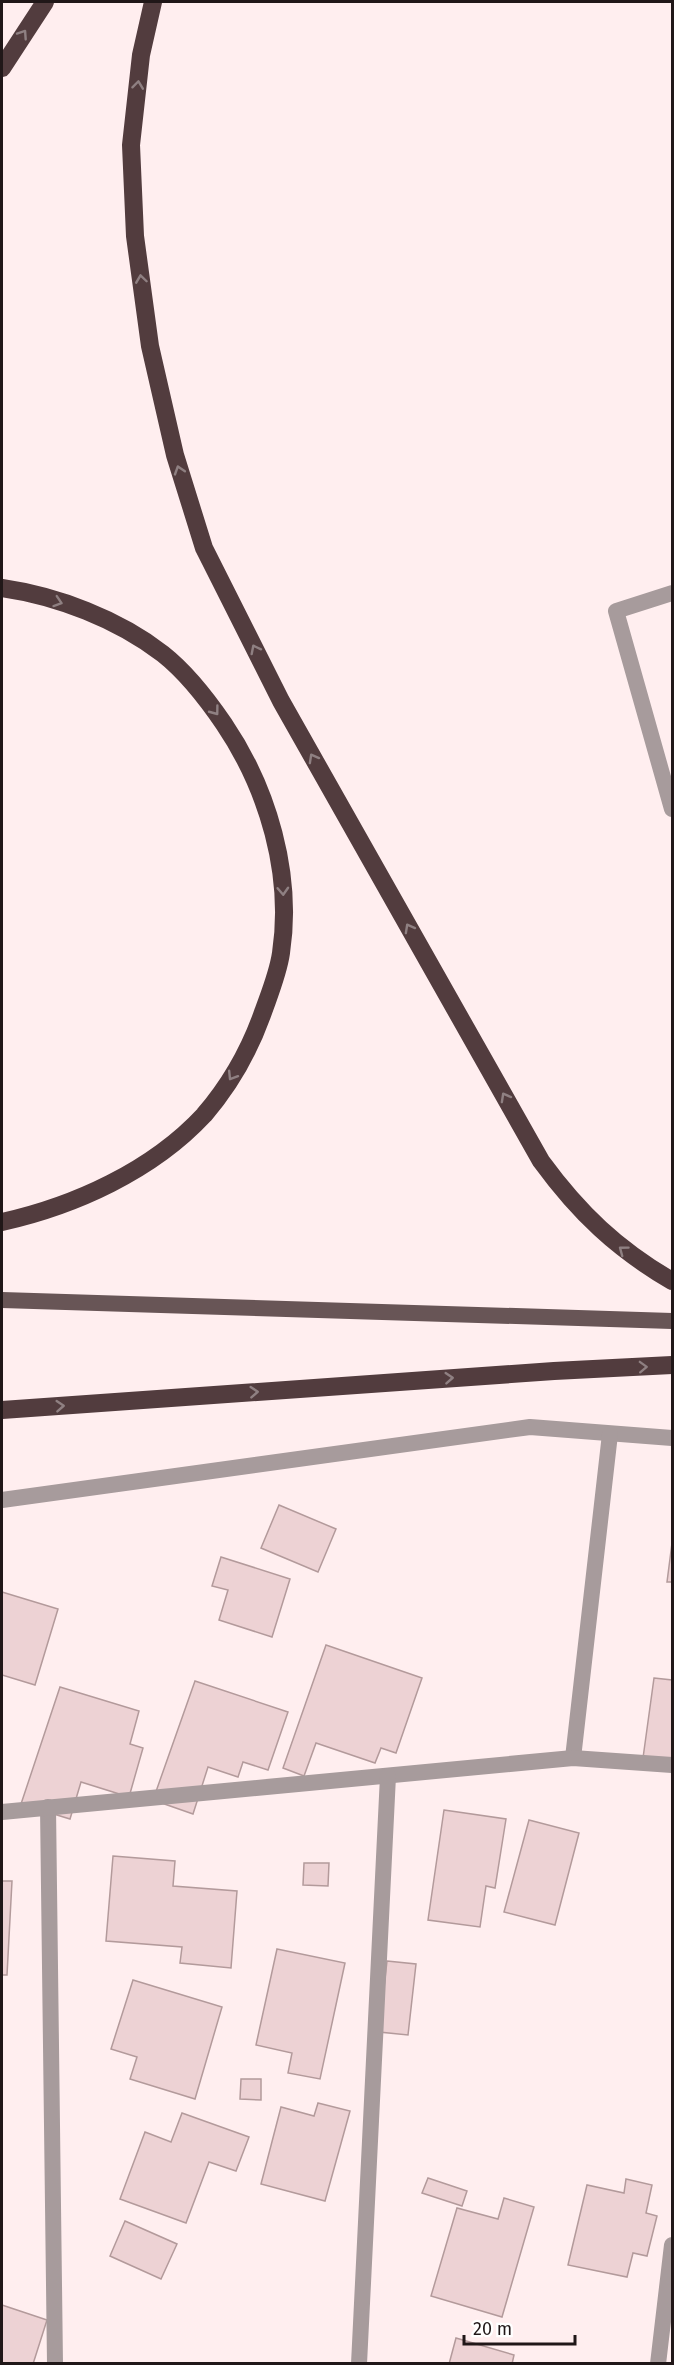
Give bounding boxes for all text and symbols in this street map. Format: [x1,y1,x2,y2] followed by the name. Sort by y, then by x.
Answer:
[16,30,27,41] one-way arrow
[131,80,144,89] one-way arrow
[135,274,147,283] one-way arrow
[174,465,187,476] one-way arrow
[52,595,63,607] one-way arrow
[251,644,262,655] one-way arrow
[207,704,218,715] one-way arrow
[309,754,320,764] one-way arrow
[276,886,289,895] one-way arrow
[405,923,416,934] one-way arrow
[228,1069,239,1080] one-way arrow
[500,1093,512,1104] one-way arrow
[619,1246,630,1257] one-way arrow
[639,1360,648,1373] one-way arrow
[444,1372,453,1385] one-way arrow
[250,1386,259,1399] one-way arrow
[55,1400,64,1413] one-way arrow
[464,2308,575,2346] scale bar
[473,2318,512,2340] text: 20 m

